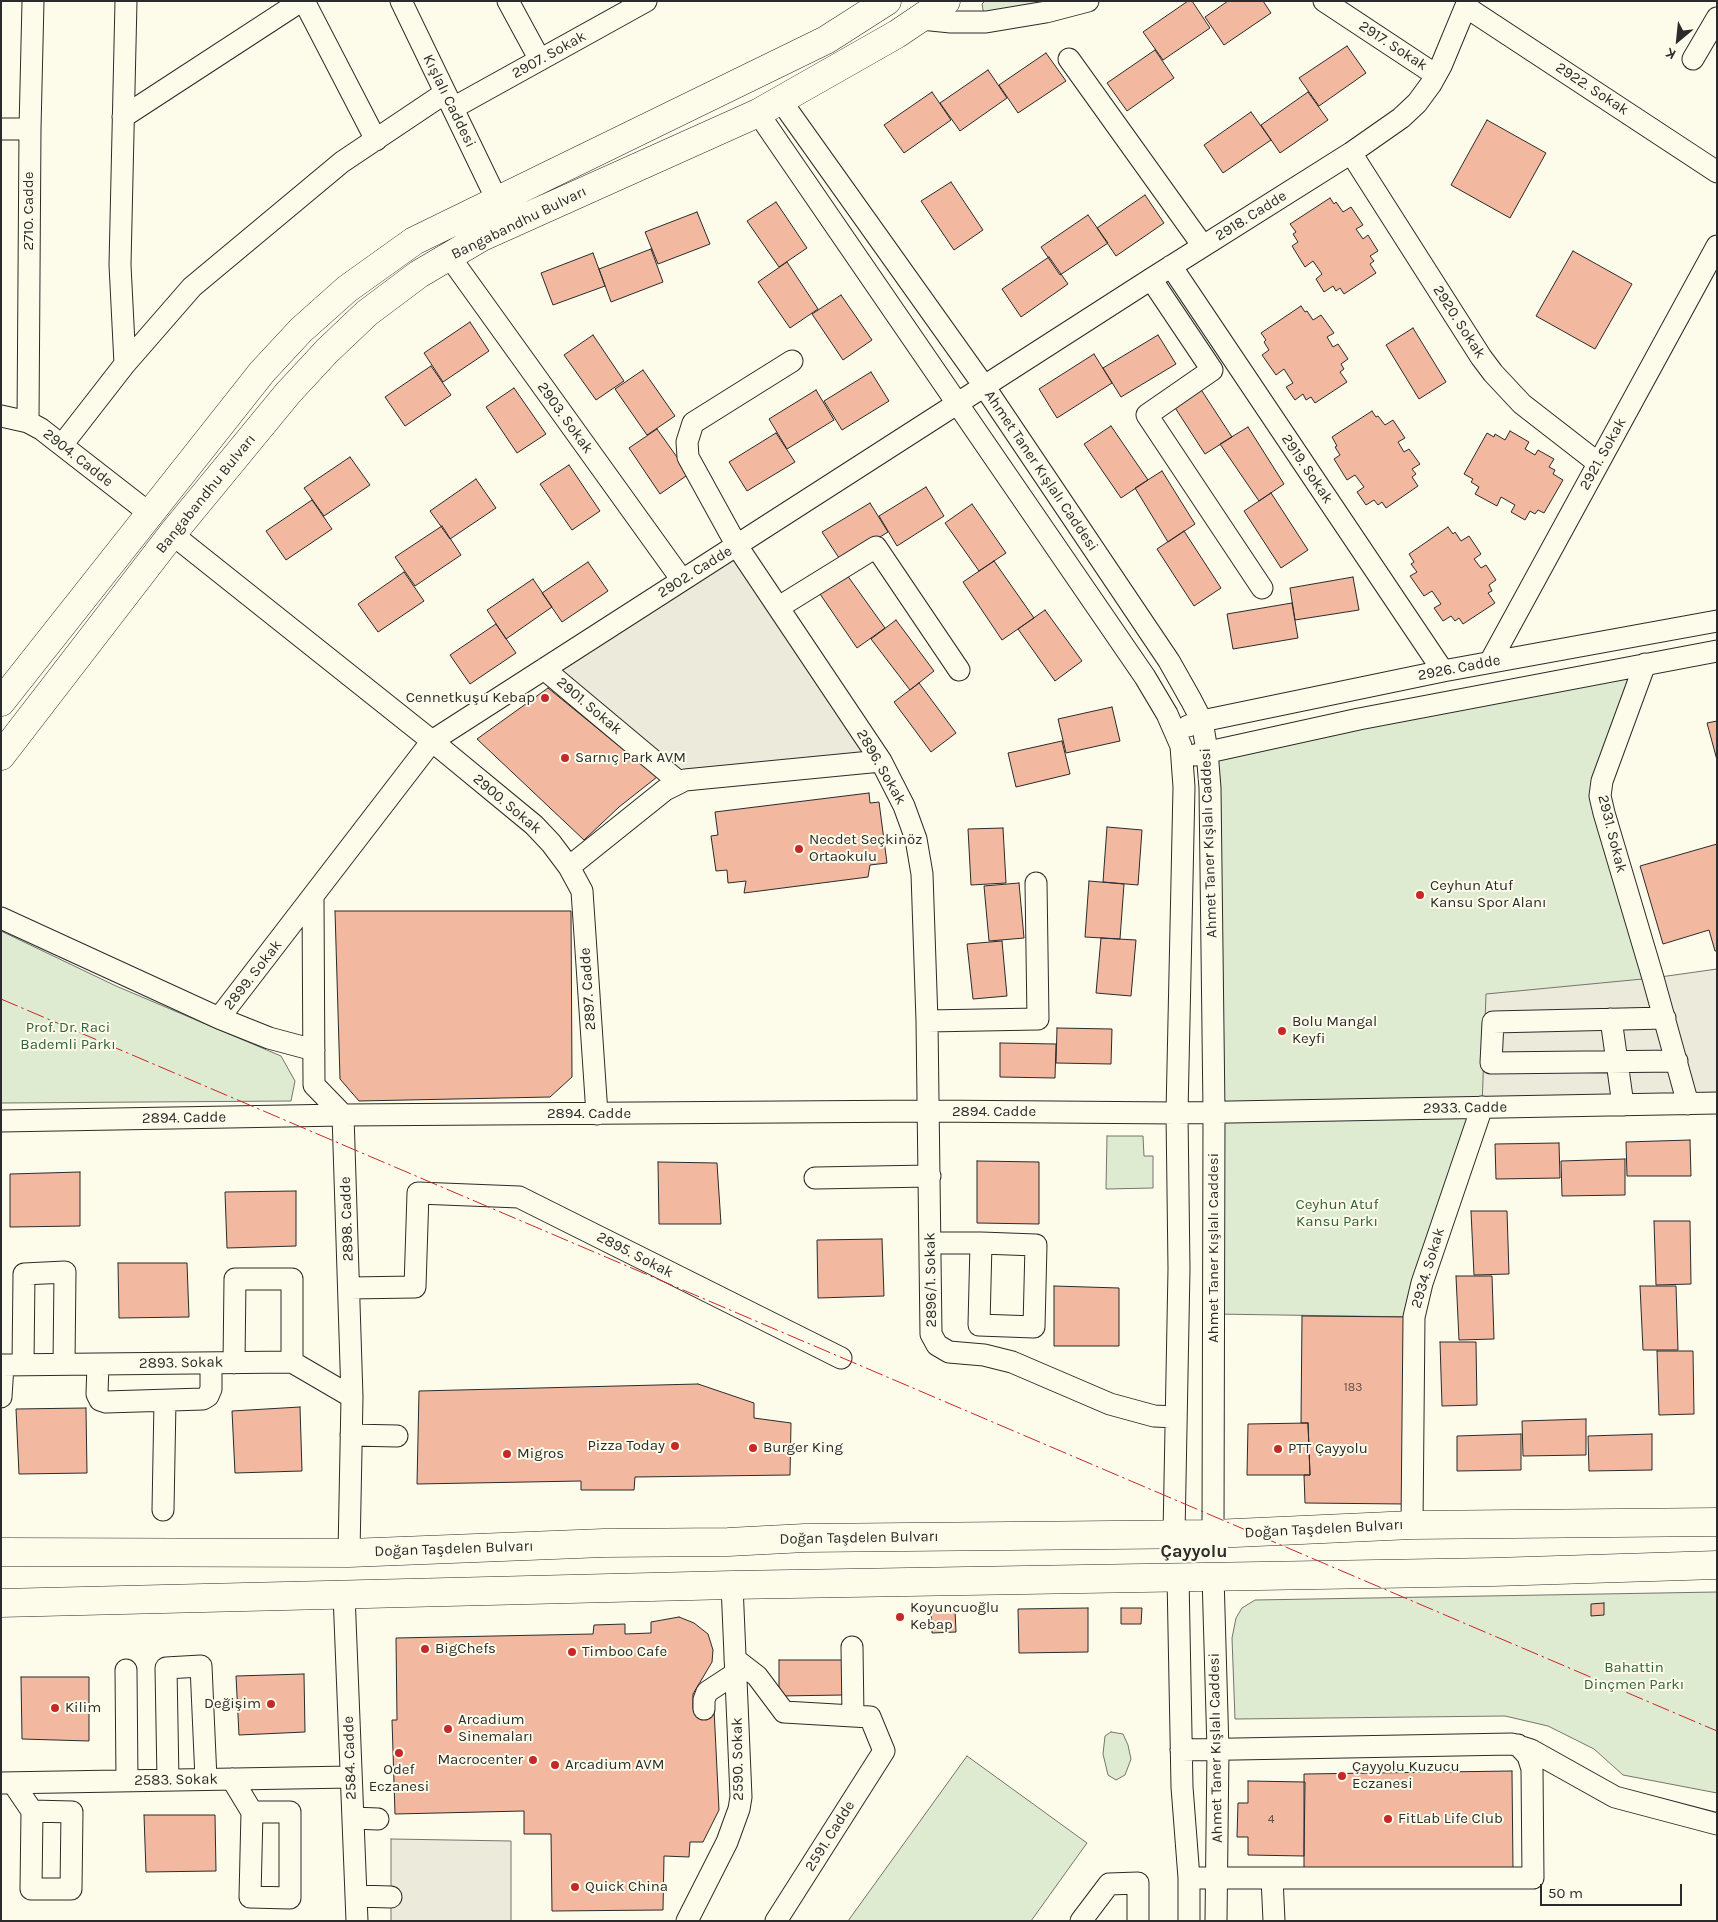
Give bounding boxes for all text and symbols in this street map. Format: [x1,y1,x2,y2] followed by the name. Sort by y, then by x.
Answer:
[1653,15,1703,65] north arrow
[1355,17,1431,75] street label: 2917. Sokak
[509,27,589,83] street label: 2907. Sokak
[1663,44,1679,63] text: K
[419,51,479,151] street label: Kışlalı Caddesi
[1552,59,1632,119] street label: 2922. Sokak
[20,172,38,250] street label: 2710. Cadde
[448,182,590,264] street label: Bangabandhu Bulvarı
[1212,187,1290,245] street label: 2918. Cadde
[1429,282,1489,362] street label: 2920. Sokak
[533,379,597,457] street label: 2903. Sokak
[980,387,1102,555] street label: Ahmet Taner Kışlalı Caddesi
[1576,415,1630,493] street label: 2921. Sokak
[39,425,117,491] street label: 2904. Cadde
[152,431,260,557] street label: Bangabandhu Bulvarı
[1277,431,1337,507] street label: 2919. Sokak
[655,542,735,602] street label: 2902. Cadde
[1416,651,1502,685] street label: 2926. Cadde
[553,673,625,739] street label: 2901. Sokak
[406,689,535,707] place label: Cennetkuşu Kebap
[539,692,551,704] marker: Cennetkuşu Kebap
[852,726,910,808] street label: 2896. Sokak
[1197,748,1221,938] street label: Ahmet Taner Kışlalı Caddesi
[575,749,686,767] place label: Sarnıç Park AVM
[559,752,571,764] marker: Sarnıç Park AVM
[469,770,545,838] street label: 2900. Sokak
[1594,793,1630,875] street label: 2931. Sokak
[809,831,922,866] place label: Necdet Seçkinöz Ortaokulu
[793,843,805,855] marker: Necdet Seçkinöz Ortaokulu
[1430,877,1547,912] place label: Ceyhun Atuf Kansu Spor Alanı
[1414,889,1426,901] marker: Ceyhun Atuf Kansu Spor Alanı
[220,936,286,1014] street label: 2899. Sokak
[576,947,600,1031] street label: 2897. Cadde
[1292,1013,1377,1048] place label: Bolu Mangal Keyfi
[20,1019,116,1054] park label: Prof. Dr. Raci Bademli Parkı
[1276,1025,1288,1037] marker: Bolu Mangal Keyfi
[1423,1098,1507,1118] street label: 2933. Cadde
[952,1103,1036,1121] street label: 2894. Cadde
[547,1105,631,1123] street label: 2894. Cadde
[142,1108,226,1128] street label: 2894. Cadde
[1205,1153,1223,1343] street label: Ahmet Taner Kışlalı Caddesi
[337,1176,357,1262] street label: 2898. Cadde
[1295,1196,1379,1231] park label: Ceyhun Atuf Kansu Parkı
[1407,1226,1449,1310] street label: 2934. Sokak
[594,1228,676,1282] street label: 2895. Sokak
[921,1232,941,1328] street label: 2896/1. Sokak
[139,1353,223,1373] street label: 2893. Sokak
[1344,1381,1362,1395] house number: 183
[588,1437,665,1455] place label: Pizza Today
[763,1439,843,1457] place label: Burger King
[669,1440,681,1452] marker: Pizza Today
[1288,1440,1368,1458] place label: PTT Çayyolu
[747,1442,759,1454] marker: Burger King
[1272,1443,1284,1455] marker: PTT Çayyolu
[517,1445,564,1463] place label: Migros
[501,1448,513,1460] marker: Migros
[1244,1516,1404,1542] street label: Doğan Taşdelen Bulvarı
[779,1528,939,1548] street label: Doğan Taşdelen Bulvarı
[374,1537,534,1561] street label: Doğan Taşdelen Bulvarı
[1160,1541,1228,1563] district label: Çayyolu
[910,1599,999,1634] place label: Koyuncuoğlu Kebap
[894,1611,906,1623] marker: Koyuncuoğlu Kebap
[435,1640,496,1658] place label: BigChefs
[419,1643,431,1655] marker: BigChefs
[582,1643,667,1661] place label: Timboo Cafe
[566,1646,578,1658] marker: Timboo Cafe
[1205,1653,1227,1843] street label: Ahmet Taner Kışlalı Caddesi
[1584,1659,1684,1694] park label: Bahattin Dinçmen Parkı
[204,1695,261,1713] place label: Değişim
[265,1698,277,1710] marker: Değişim
[65,1699,101,1717] place label: Kilim
[49,1702,61,1714] marker: Kilim
[458,1711,533,1746] place label: Arcadium Sinemaları
[340,1716,360,1800] street label: 2584. Cadde
[728,1717,748,1801] street label: 2590. Sokak
[442,1723,454,1735] marker: Arcadium Sinemaları
[393,1747,405,1759] marker: Odef Eczanesi
[437,1751,523,1769] place label: Macrocenter
[527,1754,539,1766] marker: Macrocenter
[565,1756,664,1774] place label: Arcadium AVM
[1352,1758,1460,1793] place label: Çayyolu Kuzucu Eczanesi
[549,1759,561,1771] marker: Arcadium AVM
[369,1761,429,1796] place label: Odef Eczanesi
[134,1770,218,1790] street label: 2583. Sokak
[1336,1770,1348,1782] marker: Çayyolu Kuzucu Eczanesi
[801,1797,859,1875] street label: 2591. Cadde
[1398,1810,1503,1828] place label: FitLab Life Club
[1268,1813,1274,1827] house number: 4
[1382,1813,1394,1825] marker: FitLab Life Club
[1543,1874,1686,1906] scale bar
[585,1878,668,1896] place label: Quick China
[569,1881,581,1893] marker: Quick China
[1548,1884,1583,1902] text: 50 m

